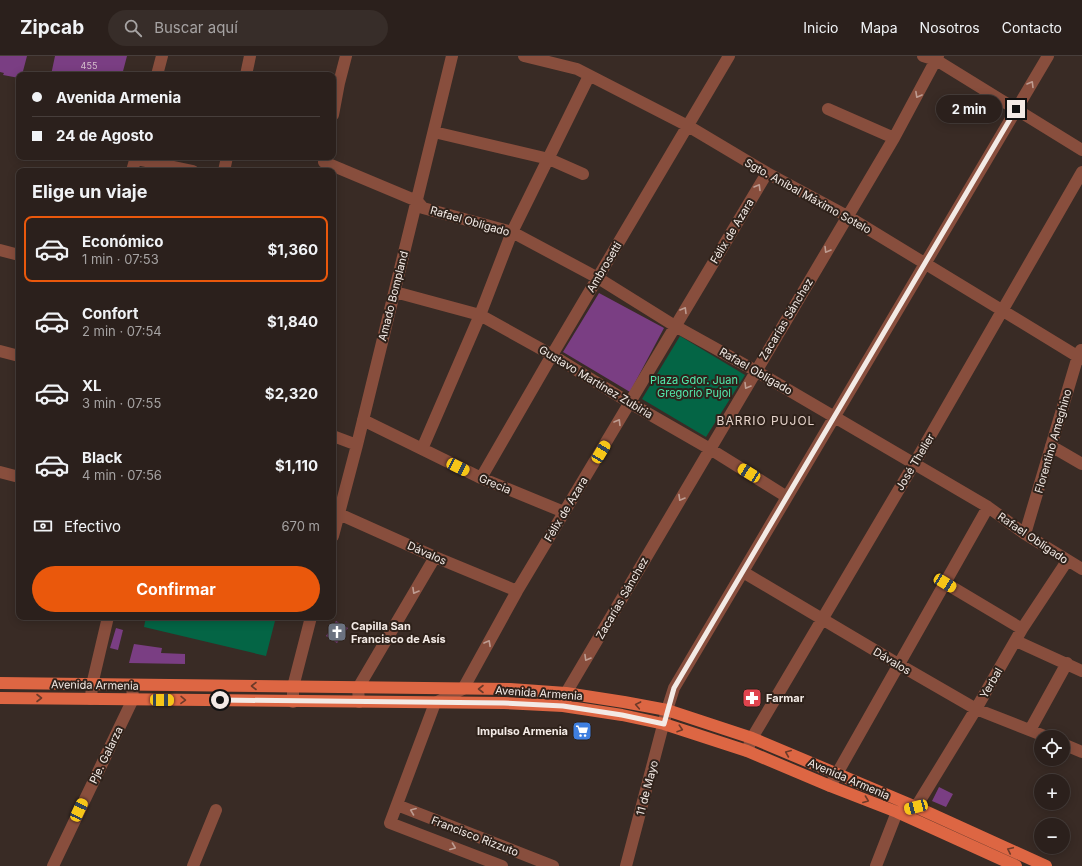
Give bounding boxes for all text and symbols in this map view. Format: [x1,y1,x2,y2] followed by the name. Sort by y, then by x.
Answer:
[108,10,388,46] search box
[20,16,84,39] text: Zipcab
[122,17,144,39] icon: search
[154,18,238,37] text: Buscar aquí
[803,19,839,36] text: Inicio
[861,19,898,36] text: Mapa
[920,19,980,36] text: Nosotros
[1002,19,1062,36] text: Contacto
[81,60,97,71] house number: 455
[1027,81,1034,88] one-way arrow
[56,88,181,107] text: Avenida Armenia
[915,90,922,98] one-way arrow
[936,95,1002,123] callout: 2 min
[1007,100,1025,118] route end
[952,101,986,117] text: 2 min
[56,126,153,145] text: 24 de Agosto
[742,155,874,237] street label: Sgto. Aníbal Máximo Sotelo
[32,181,147,202] text: Elige un viaje
[754,184,761,191] one-way arrow
[707,196,757,266] street label: Félix de Azara
[429,203,512,239] street label: Rafael Obligado
[34,231,70,267] icon: car
[82,232,163,251] text: Económico
[583,239,625,295] street label: Ambrosetti
[268,240,318,259] text: $1,360
[825,246,832,253] one-way arrow
[375,250,411,342] street label: Amado Bompland
[82,251,159,267] text: 1 min · 07:53
[756,276,816,362] street label: Zacarías Sánchez
[34,303,70,339] icon: car
[82,304,138,323] text: Confort
[680,307,687,314] one-way arrow
[267,312,318,331] text: $1,840
[82,323,162,339] text: 2 min · 07:54
[536,342,656,422] street label: Gustavo Martínez Zubiria
[717,344,795,398] street label: Rafael Obligado
[650,373,738,400] park label: Plaza Gdor. Juan Gregorio Pujol
[34,375,70,411] icon: car
[82,376,102,395] text: XL
[745,382,752,389] one-way arrow
[265,384,318,403] text: $2,320
[1031,387,1075,495] street label: Florentino Ameghino
[82,395,161,411] text: 3 min · 07:55
[717,413,815,428] district label: BARRIO PUJOL
[614,420,621,427] one-way arrow
[892,431,938,493] street label: José Thelier
[590,439,612,465] car
[34,447,70,483] icon: car
[82,448,122,467] text: Black
[275,456,318,475] text: $1,110
[445,456,471,478] car
[736,462,762,484] car
[82,467,162,483] text: 4 min · 07:56
[477,471,513,497] street label: Grecia
[541,474,591,544] street label: Félix de Azara
[679,494,686,501] one-way arrow
[995,509,1071,567] street label: Rafael Obligado
[32,515,54,537] icon: cash
[64,517,121,536] text: Efectivo
[282,518,320,534] text: 670 m
[405,538,449,568] street label: Dávalos
[593,554,651,642] street label: Zacarías Sánchez
[32,566,320,612] button: Confirmar
[932,572,958,594] car
[413,587,420,594] one-way arrow
[351,619,446,646] place label: Capilla San Francisco de Asís
[326,621,348,643] church icon: Capilla San Francisco de Asís
[484,640,491,647] one-way arrow
[871,644,913,678] street label: Dávalos
[584,654,591,661] one-way arrow
[977,665,1005,701] street label: Yerbal
[51,677,139,693] street label: Avenida Armenia
[251,682,257,690] one-way arrow
[495,683,583,703] street label: Avenida Armenia
[478,685,484,693] one-way arrow
[741,687,763,709] pharmacy icon: Farmar
[211,691,229,709] route start
[766,691,805,705] place label: Farmar
[36,694,42,702] one-way arrow
[150,694,174,706] car
[180,696,186,704] one-way arrow
[635,701,642,709] one-way arrow
[571,720,593,742] supermarket icon: Impulso Armenia
[86,724,126,786] street label: Pje. Galarza
[477,724,568,738] place label: Impulso Armenia
[676,724,683,733] one-way arrow
[1034,730,1070,854] map controls
[1034,730,1070,766] button: locate
[785,750,792,758] one-way arrow
[806,755,892,803] street label: Avenida Armenia
[633,758,661,817] street label: 11 de Mayo
[1034,774,1070,810] button: +
[863,796,870,804] one-way arrow
[68,797,90,823] car
[903,798,929,816] car
[409,808,416,816] one-way arrow
[429,813,521,859] street label: Francisco Rizzuto
[1034,818,1070,854] button: −
[449,843,456,851] one-way arrow
[1007,847,1015,855] one-way arrow

